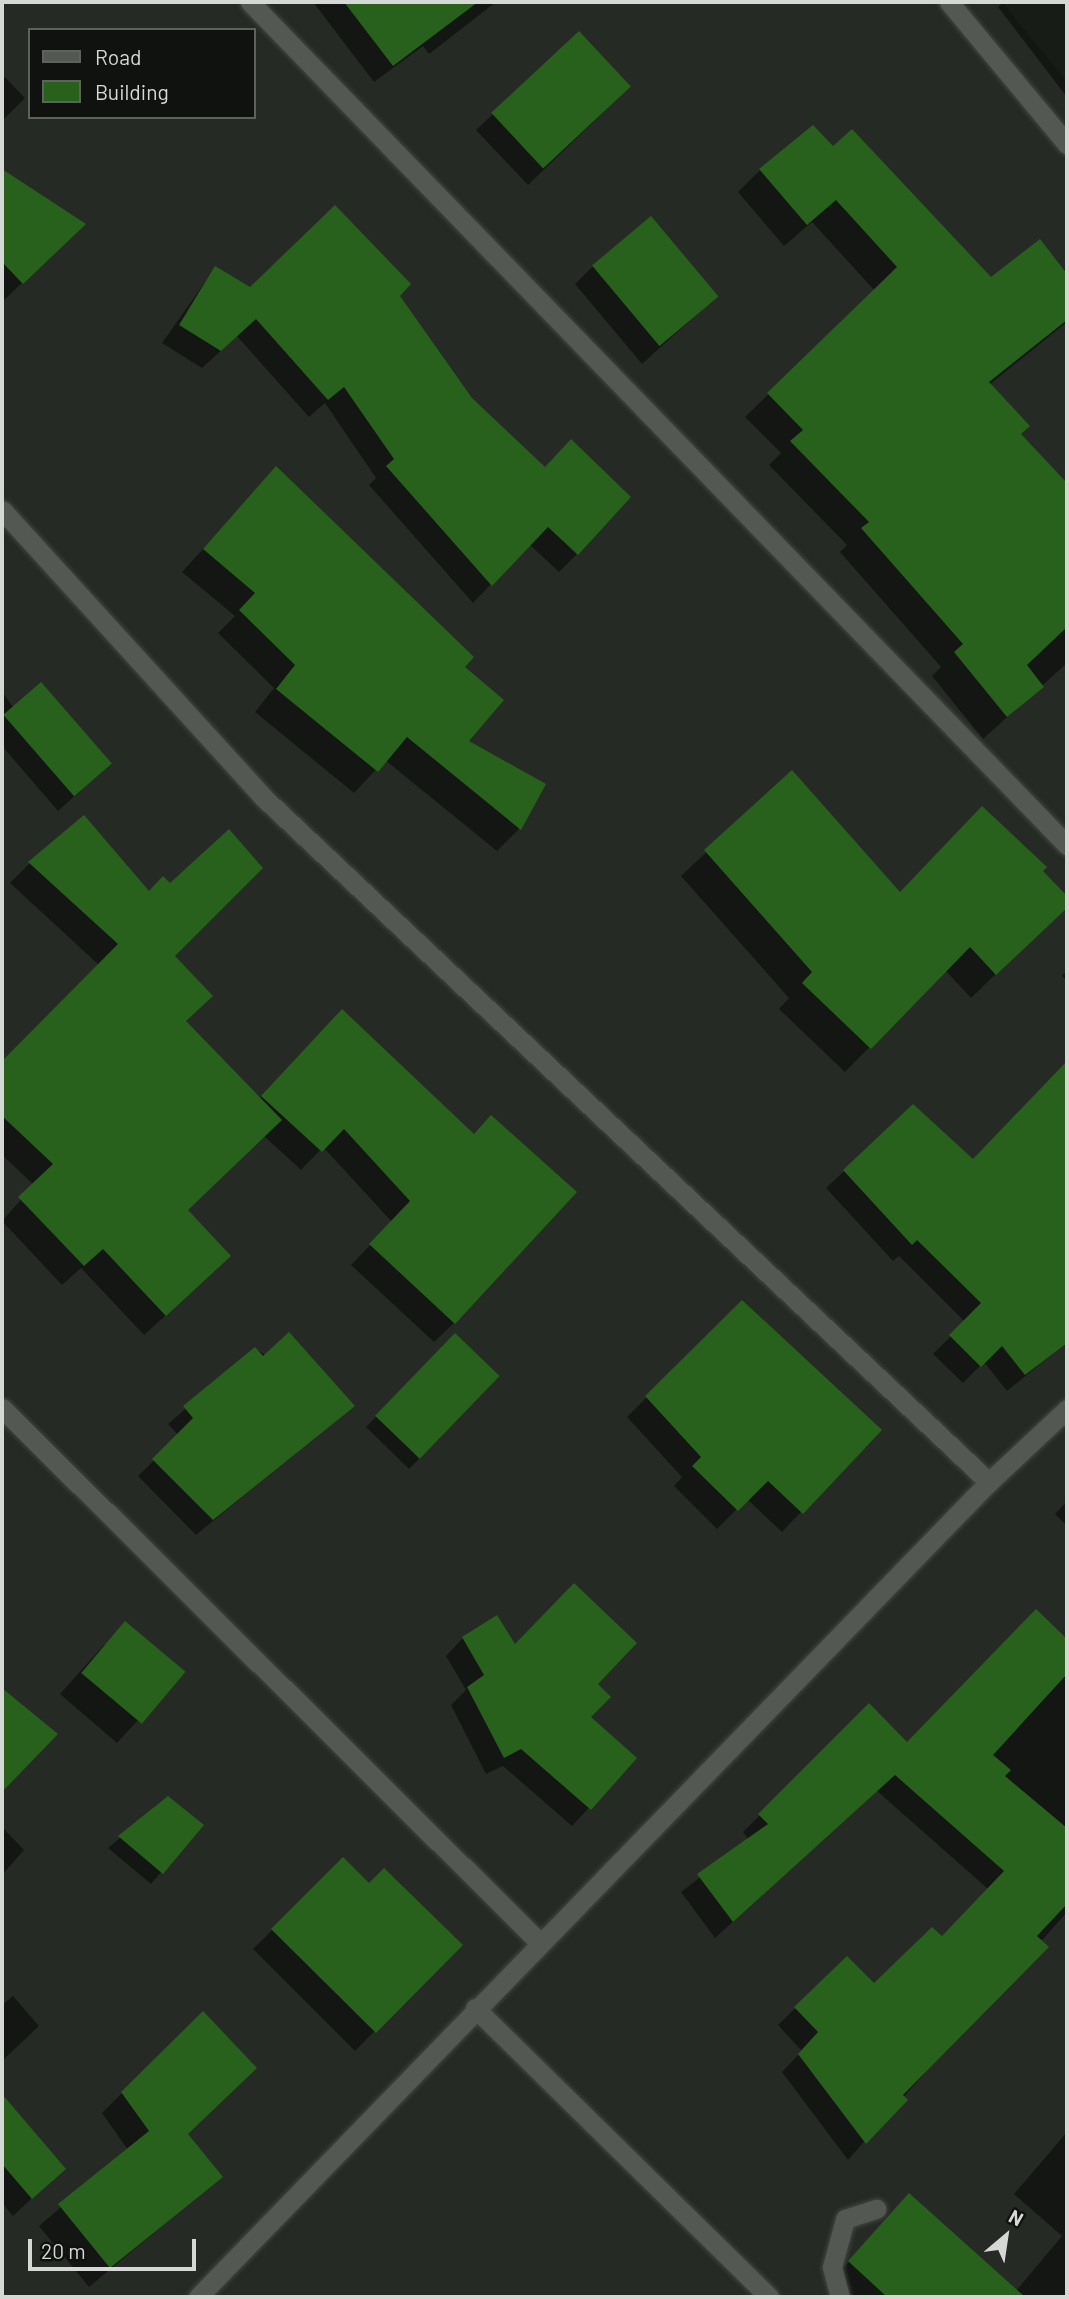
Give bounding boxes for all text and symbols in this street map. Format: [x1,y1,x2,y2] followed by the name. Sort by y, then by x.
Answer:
[28,28,256,119] legend
[95,44,141,69] text: Road
[95,79,169,104] text: Building
[971,2201,1041,2271] north arrow
[1005,2204,1028,2230] text: N
[32,2226,200,2270] scale bar
[41,2238,86,2263] text: 20 m

